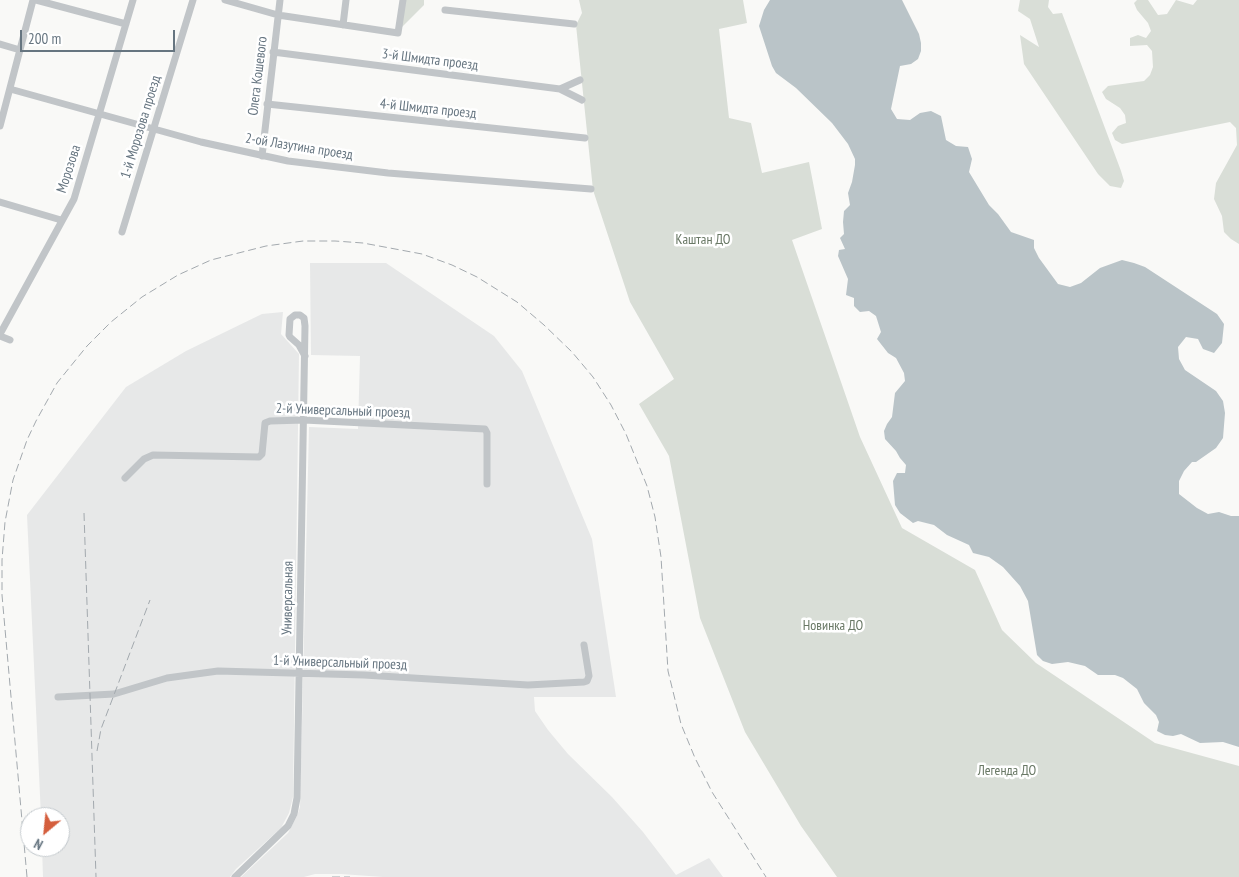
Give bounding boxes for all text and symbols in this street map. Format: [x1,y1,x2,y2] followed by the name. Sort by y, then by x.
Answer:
[22,20,178,52] scale bar
[28,29,61,48] text: 200 m
[245,35,271,117] street label: Олега Кошевого
[381,46,479,74] street label: 3-й Шмидта проезд
[117,73,165,181] street label: 1-й Морозова проезд
[379,96,477,122] street label: 4-й Шмидта проезд
[244,130,354,164] street label: 2-ой Лазутина проезд
[53,143,85,195] street label: Морозова
[676,232,730,248] park label: Каштан ДО
[276,400,410,422] street label: 2-й Универсальный проезд
[279,561,297,635] street label: Универсальная
[803,618,863,634] park label: Новинка ДО
[273,652,407,674] street label: 1-й Универсальный проезд
[978,763,1036,779] park label: Легенда ДО
[20,807,70,857] north arrow
[31,835,46,854] text: N

